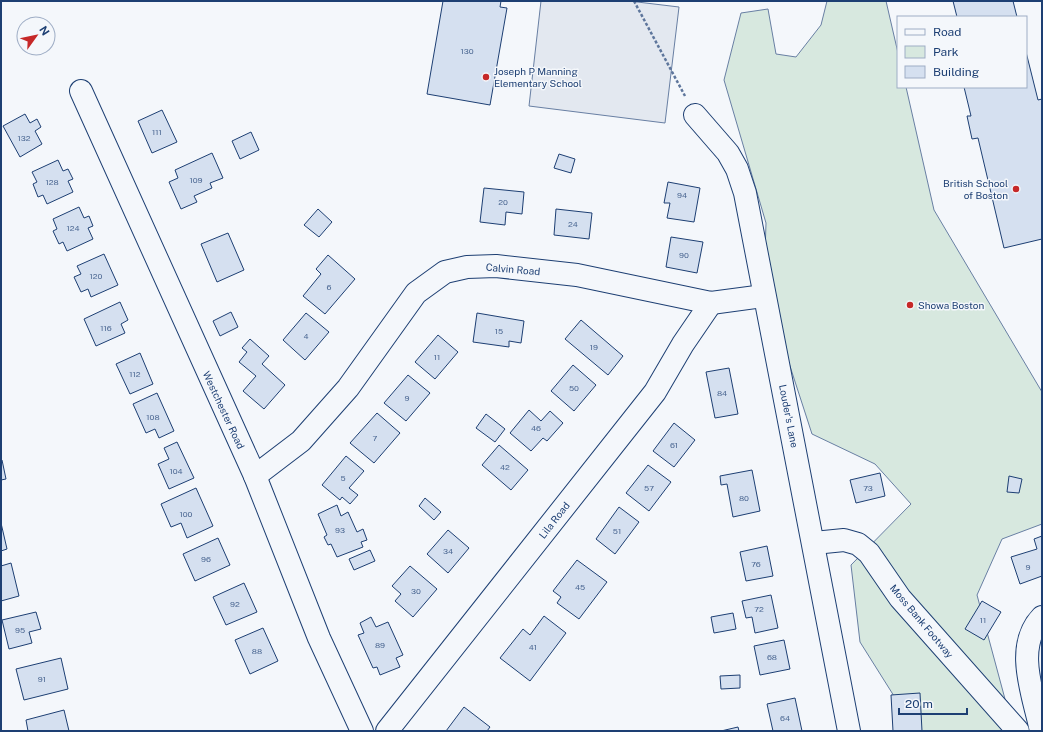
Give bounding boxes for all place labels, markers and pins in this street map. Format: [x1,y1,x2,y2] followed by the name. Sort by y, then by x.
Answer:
[494,65,582,89] place label: Joseph P Manning Elementary School
[481,72,491,82] marker: Joseph P Manning Elementary School
[943,177,1008,201] place label: British School of Boston
[1011,184,1021,194] marker: British School of Boston
[918,299,984,311] place label: Showa Boston
[905,300,915,310] marker: Showa Boston

